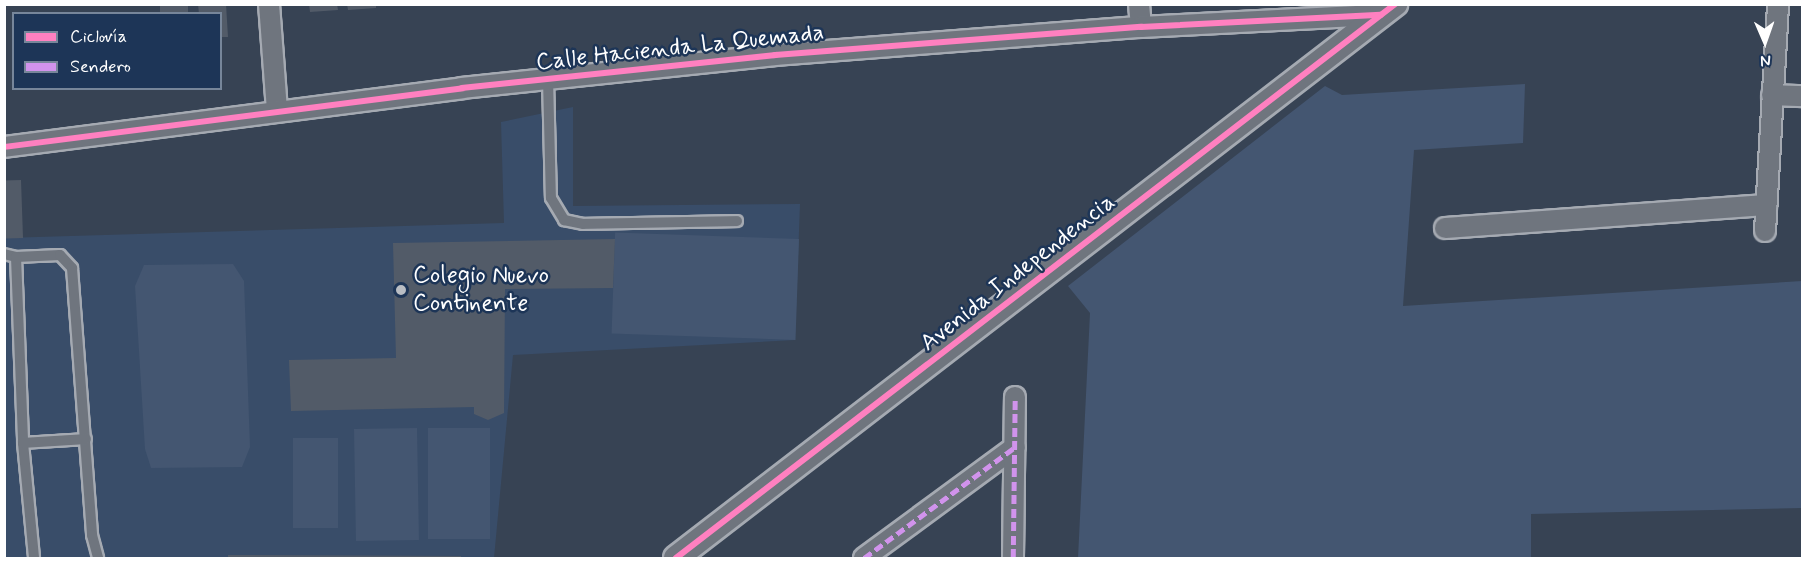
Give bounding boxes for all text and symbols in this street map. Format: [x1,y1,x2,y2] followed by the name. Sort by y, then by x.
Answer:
[12,12,222,90] legend
[1735,12,1795,72] north arrow
[531,18,829,78] street label: Calle Hacienda La Quemada
[70,25,127,49] text: Ciclovía
[1760,50,1771,71] text: N
[70,55,131,79] text: Sendero
[915,188,1121,358] street label: Avenida Independencia
[413,262,551,318] place label: Colegio Nuevo Continente
[394,283,408,297] marker: Colegio Nuevo Continente

